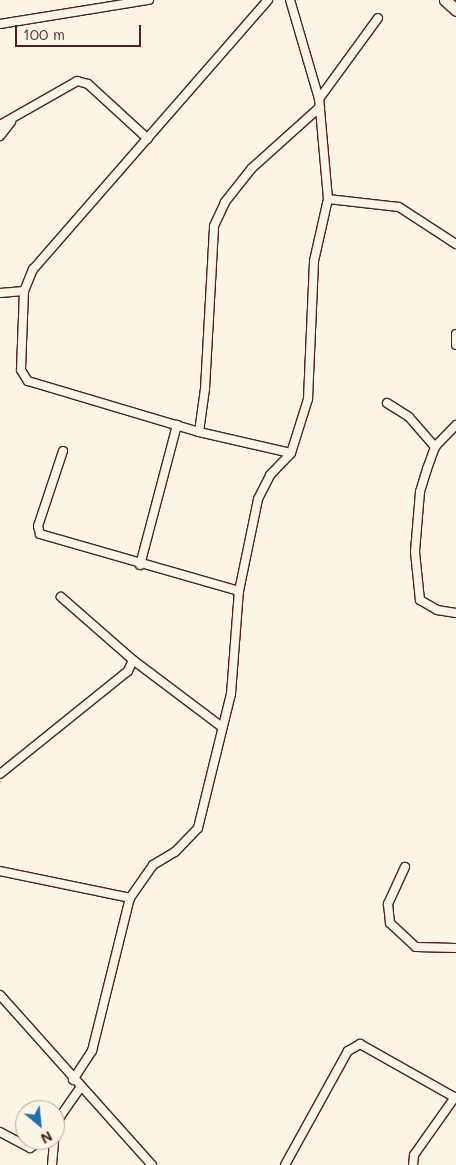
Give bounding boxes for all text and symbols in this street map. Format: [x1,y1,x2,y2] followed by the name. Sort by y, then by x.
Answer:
[18,15,144,47] scale bar
[23,24,65,44] text: 100 m
[15,1100,65,1150] north arrow
[38,1127,56,1149] text: N

